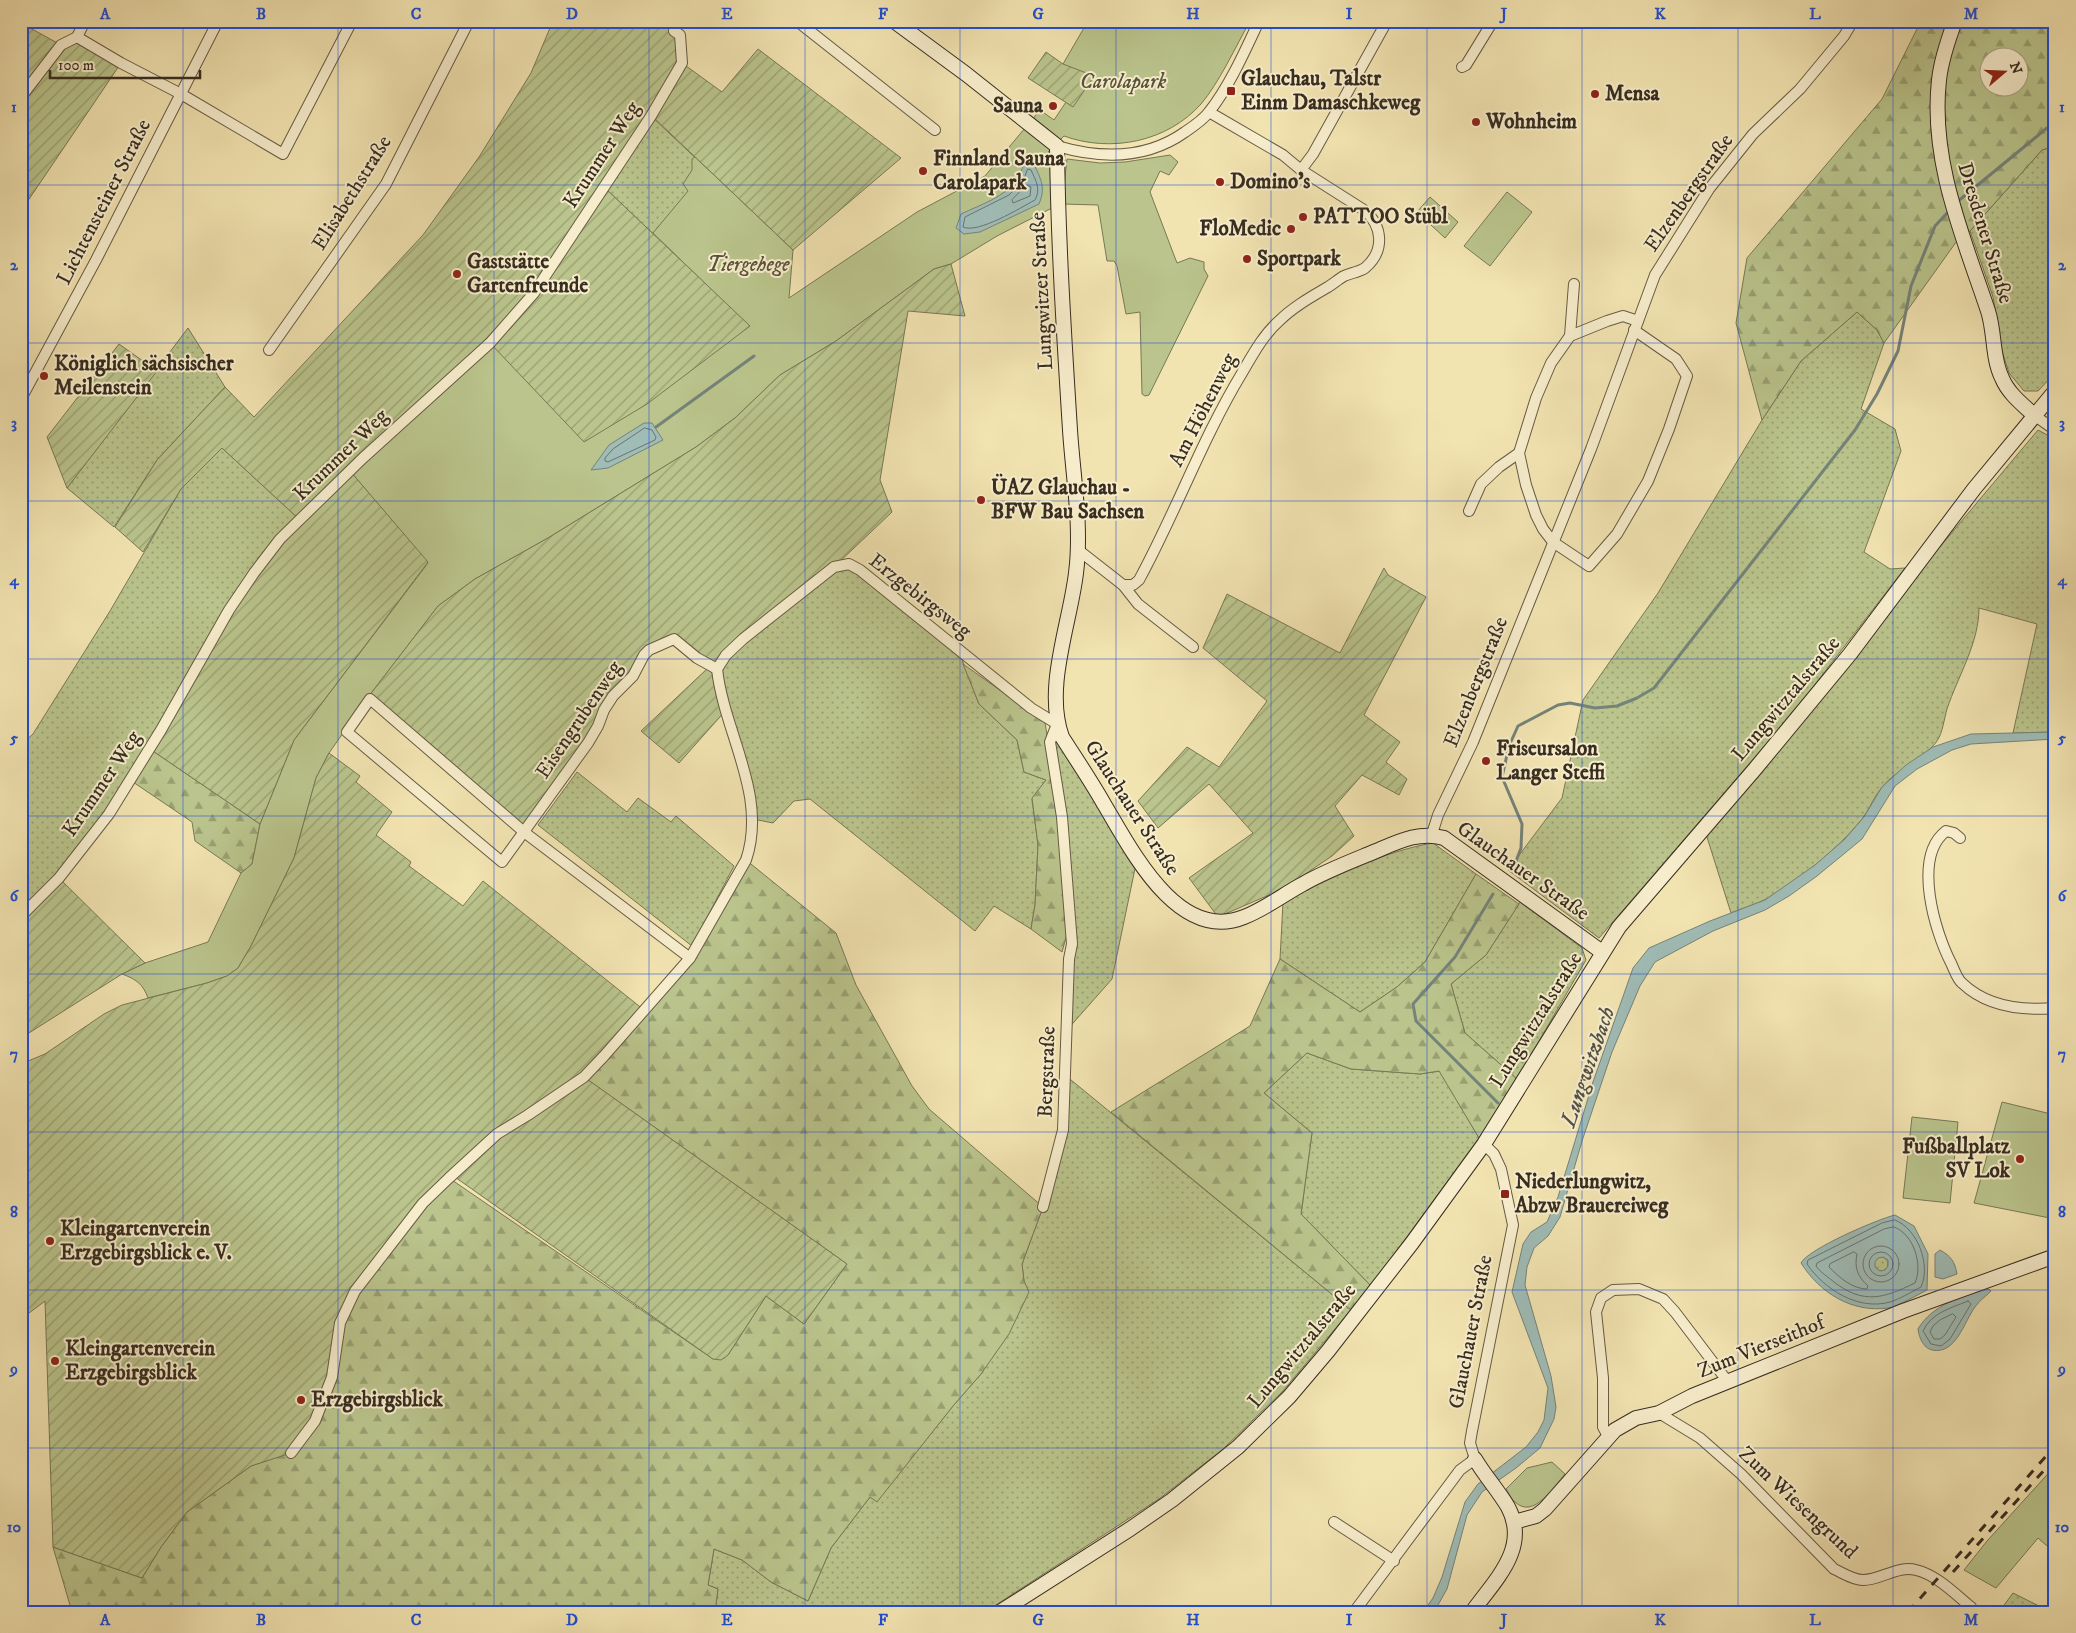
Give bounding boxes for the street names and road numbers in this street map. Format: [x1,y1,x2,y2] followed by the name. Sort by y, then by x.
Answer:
[558,96,647,213] street label: Krummer Weg
[51,115,157,289] street label: Lichtensteiner Straße
[1639,129,1740,257] street label: Elzenbergstraße
[306,130,398,255] street label: Elisabethstraße
[1951,159,2019,307] street label: Dresdener Straße
[1025,211,1059,371] street label: Lungwitzer Straße
[1163,348,1243,471] street label: Am Höhenweg
[288,403,395,507] street label: Krummer Weg
[863,548,977,645] street label: Erzgebirgsweg
[1438,613,1514,751] street label: Elzenbergstraße
[1726,631,1846,767] street label: Lungwitztalstraße
[530,655,628,784] street label: Eisengrubenweg
[57,725,147,842] street label: Krummer Weg
[1079,735,1186,881] street label: Glauchauer Straße
[1452,816,1595,927] street label: Glauchauer Straße
[1484,947,1588,1093] street label: Lungwitztalstraße
[1032,1025,1062,1118] street label: Bergstraße
[1443,1253,1499,1411] street label: Glauchauer Straße
[1242,1278,1362,1414] street label: Lungwitztalstraße
[1694,1309,1831,1384] street label: Zum Vierseithof
[1733,1441,1863,1565] street label: Zum Wiesengrund

